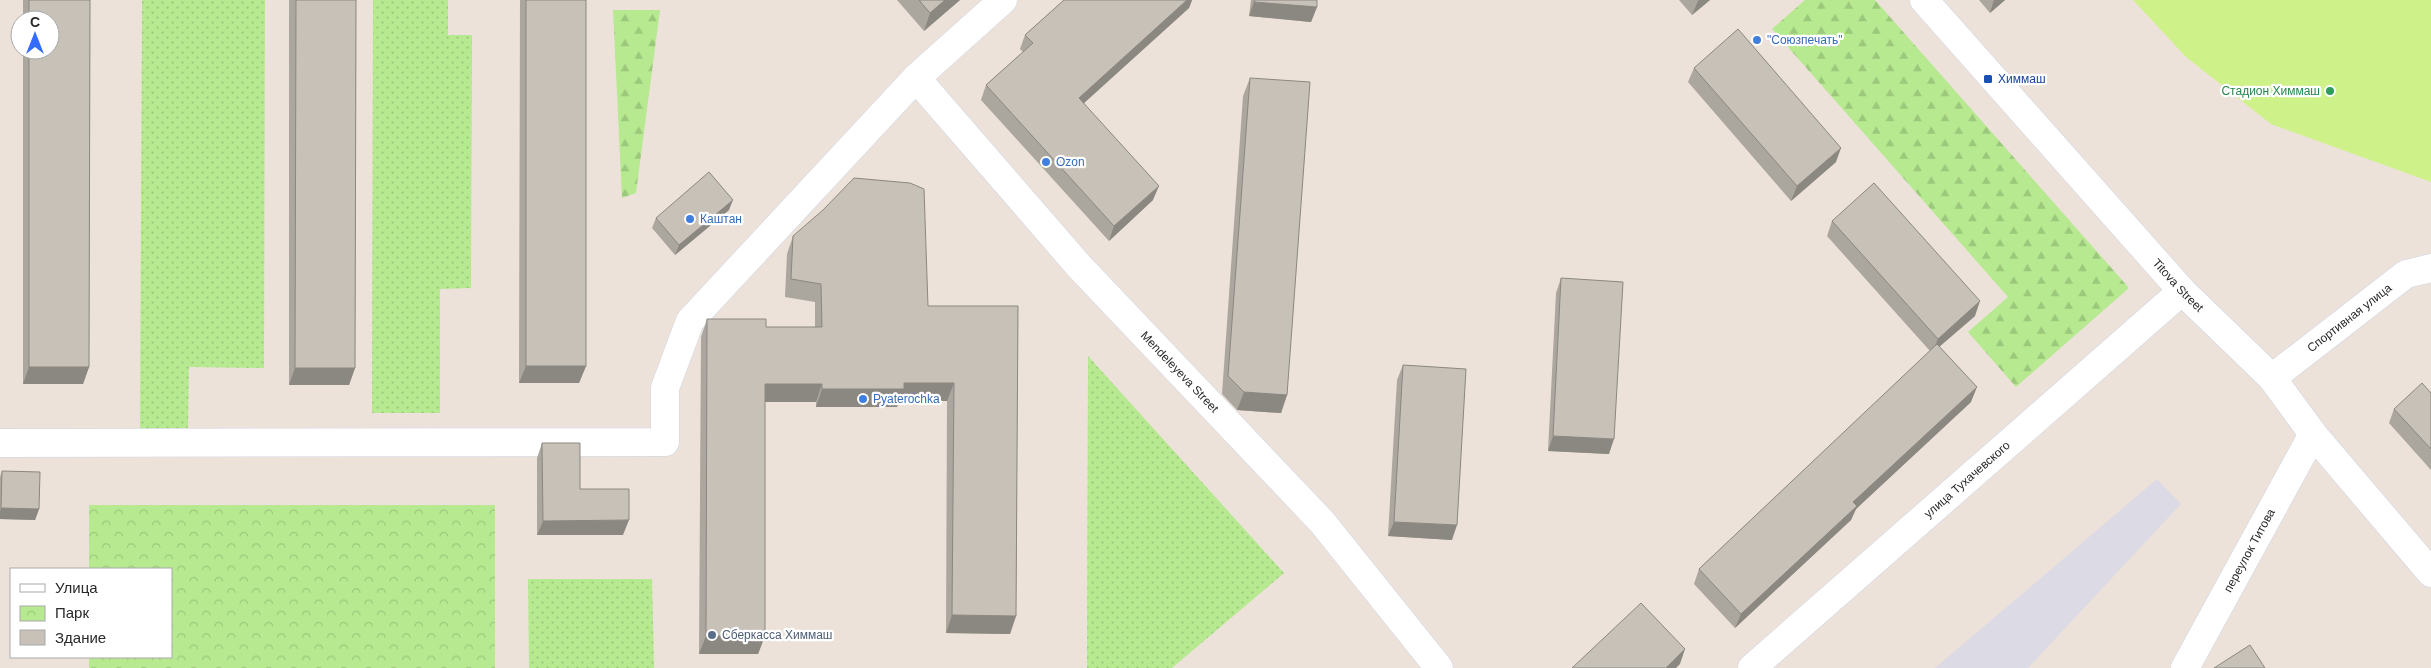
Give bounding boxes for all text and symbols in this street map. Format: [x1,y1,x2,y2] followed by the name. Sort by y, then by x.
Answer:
[10,10,60,60] north arrow
[30,14,40,30] text: С
[1767,33,1843,47] place label: "Союзпечать"
[1751,34,1763,46] marker: "Союзпечать"
[1998,72,2046,86] place label: Химмаш
[1982,73,1994,85] marker: Химмаш
[2221,84,2320,98] place label: Стадион Химмаш
[2324,85,2336,97] marker: Стадион Химмаш
[1056,155,1085,169] place label: Ozon
[1040,156,1052,168] marker: Ozon
[700,212,742,226] place label: Каштан
[684,213,696,225] marker: Каштан
[2150,256,2207,315] street label: Titova Street
[2304,281,2395,355] street label: Спортивная улица
[1138,328,1222,416] street label: Mendeleyeva Street
[873,392,940,406] place label: Pyaterochka
[857,393,869,405] marker: Pyaterochka
[1921,438,2013,521] street label: улица Тухачевского
[2221,506,2278,595] street label: переулок Титова
[10,568,172,658] legend
[55,579,98,596] text: Улица
[55,604,89,621] text: Парк
[722,628,832,642] place label: Сберкасса Химмаш
[55,629,106,646] text: Здание
[706,629,718,641] marker: Сберкасса Химмаш

